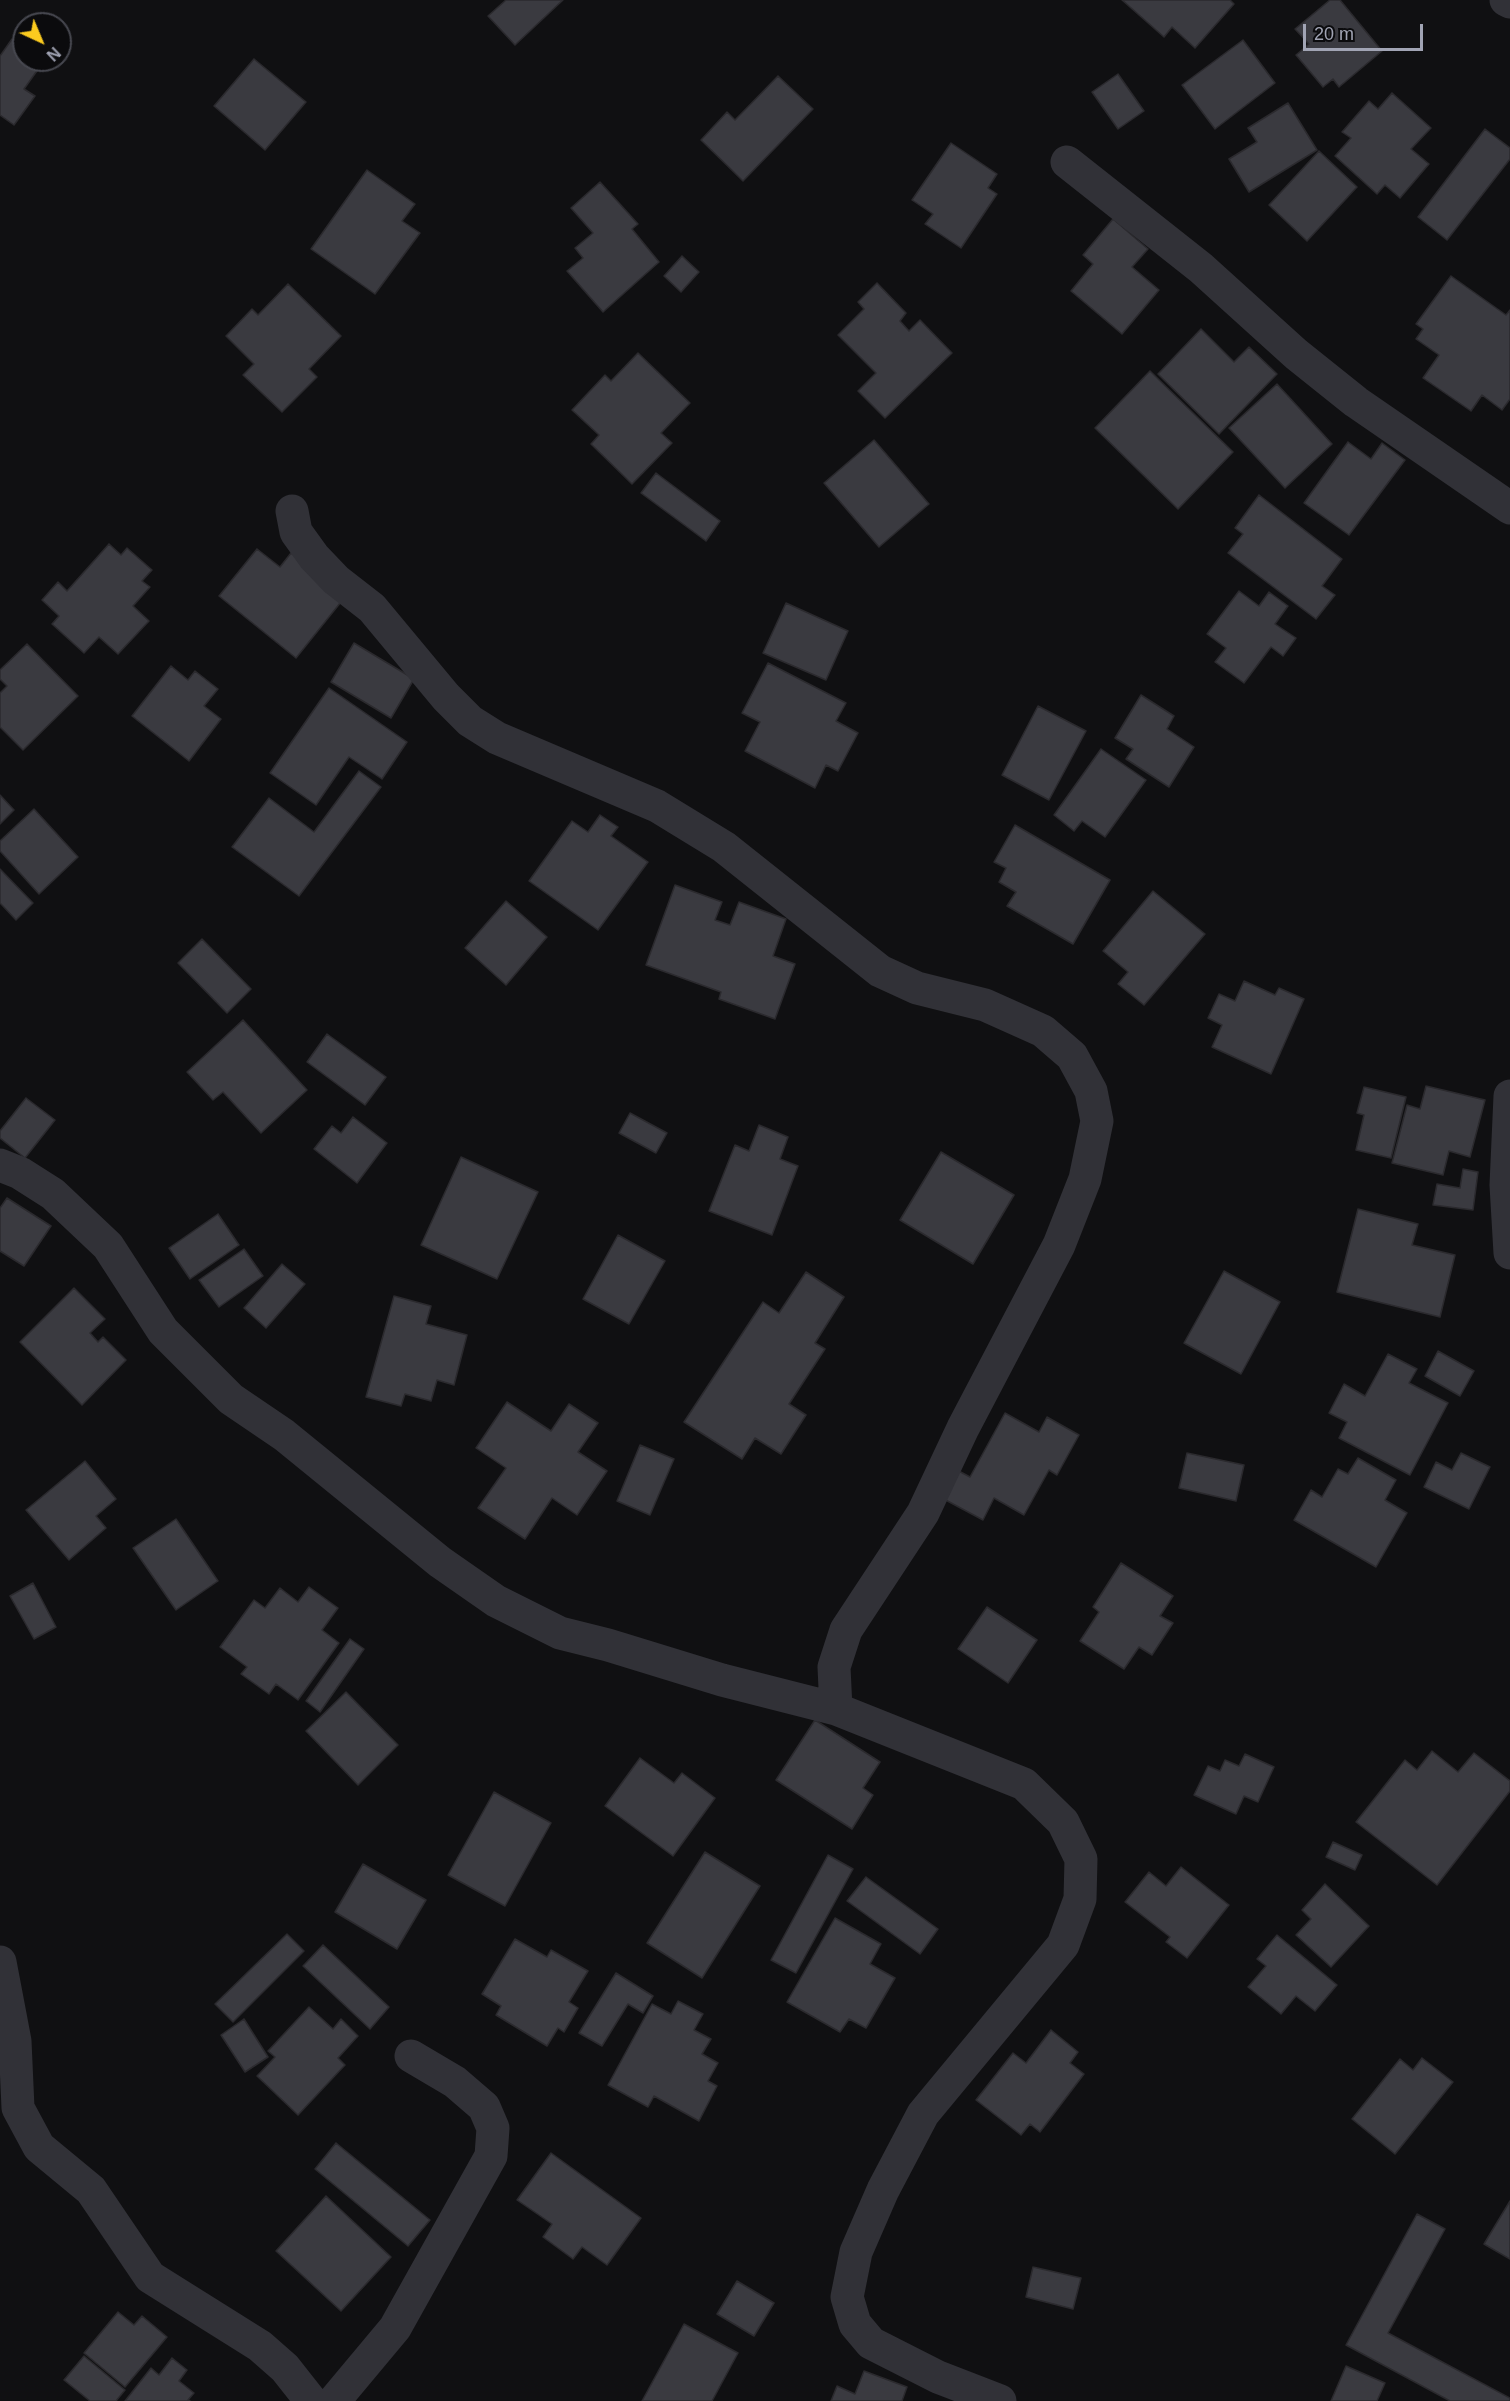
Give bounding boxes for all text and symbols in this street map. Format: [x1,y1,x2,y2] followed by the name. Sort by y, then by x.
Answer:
[12,12,72,72] north arrow
[1306,12,1426,50] scale bar
[1314,24,1354,44] text: 20 m
[43,44,64,64] text: N

